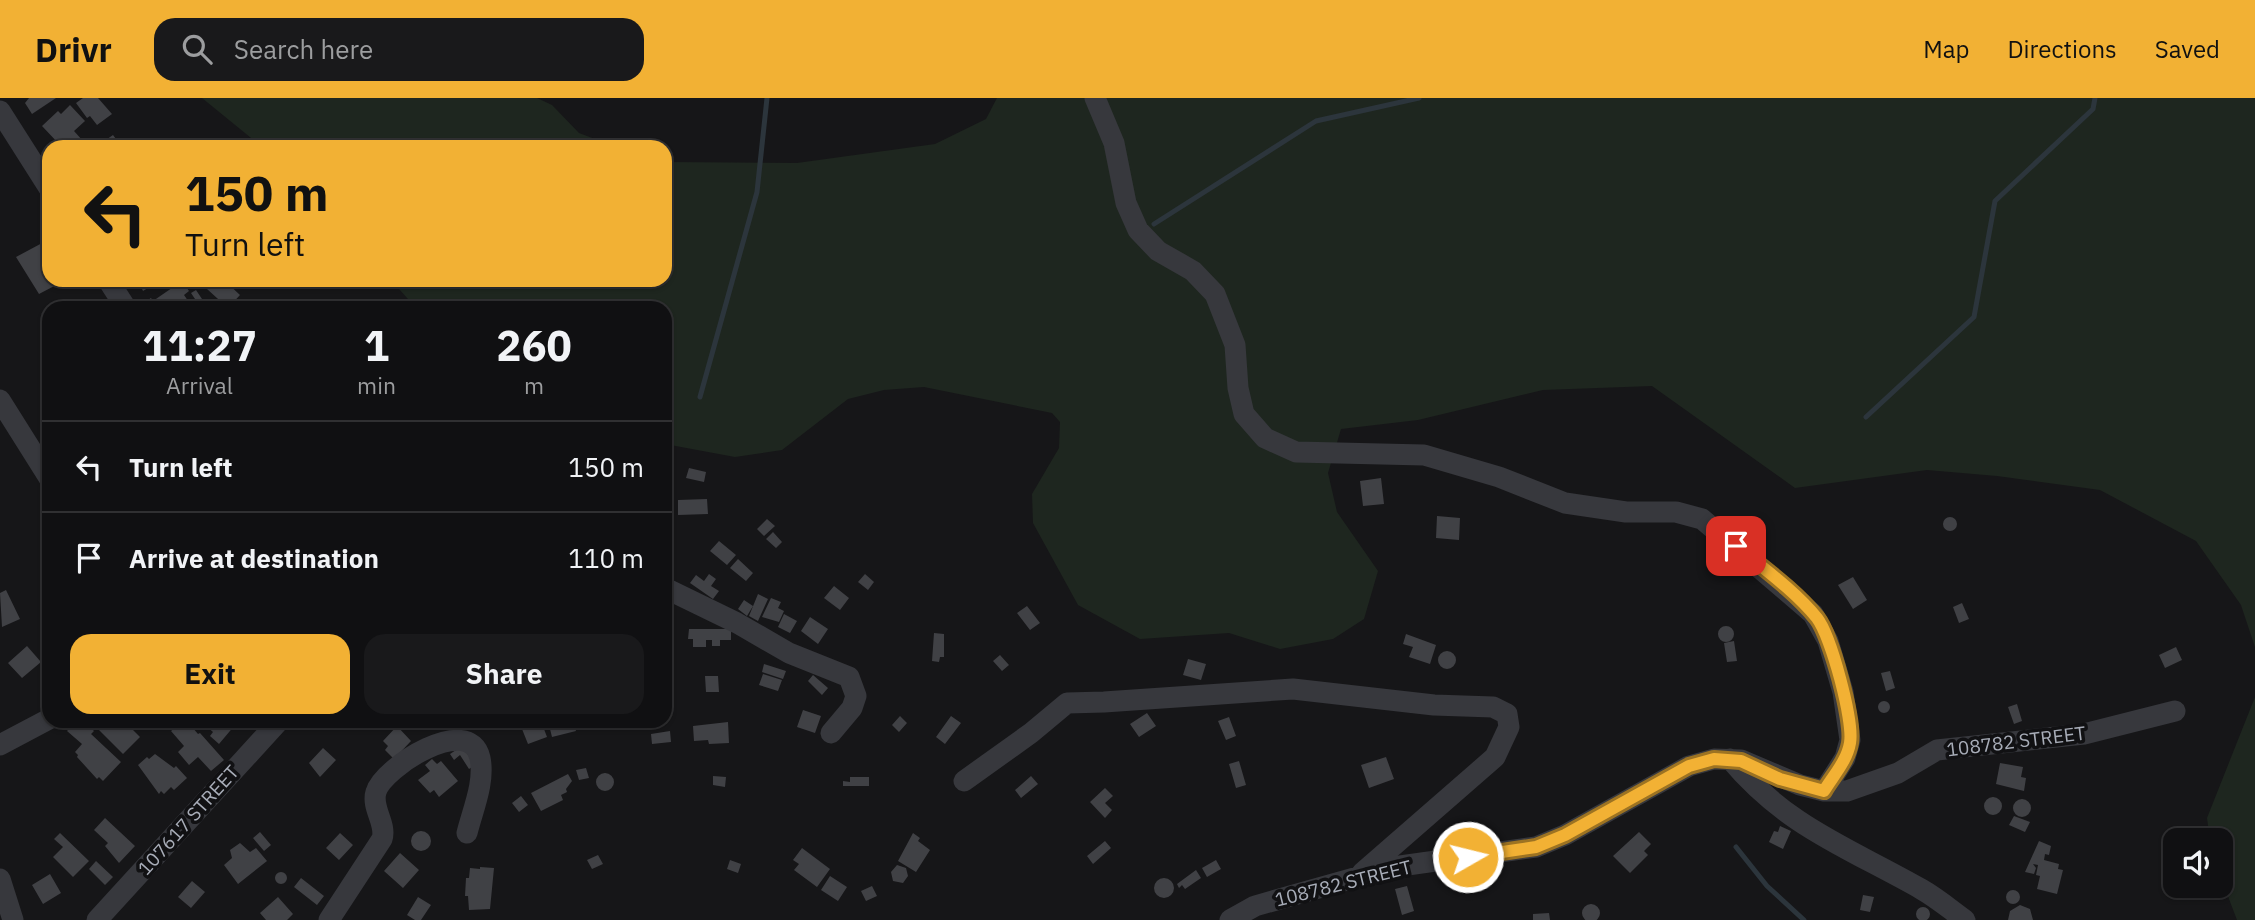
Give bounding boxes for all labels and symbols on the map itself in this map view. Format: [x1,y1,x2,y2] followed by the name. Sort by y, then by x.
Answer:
[1706,516,1766,576] pin
[1945,721,2087,761] street label: 108782 STREET
[132,760,244,880] street label: 107617 STREET
[1431,820,1505,894] position arrow
[1272,854,1414,912] street label: 108782 STREET

